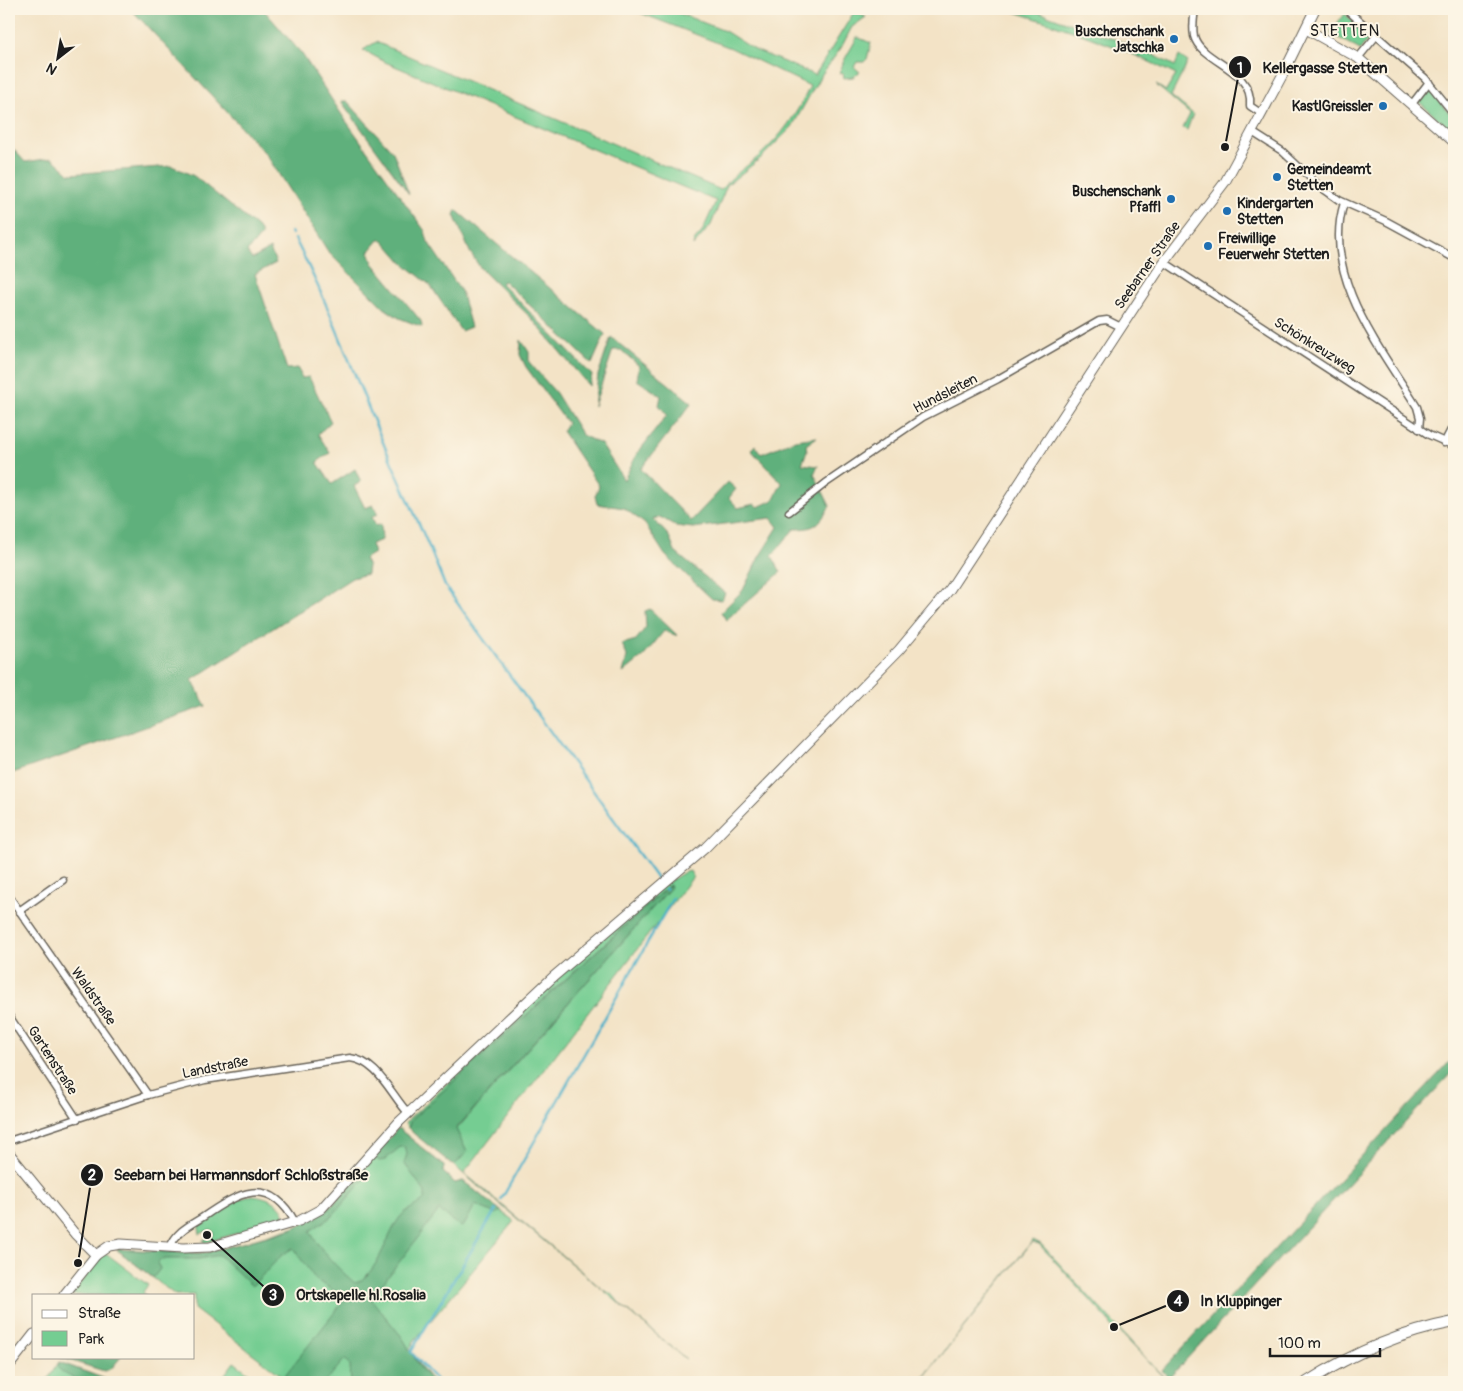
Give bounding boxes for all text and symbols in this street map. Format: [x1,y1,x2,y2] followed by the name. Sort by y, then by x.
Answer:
[1310,21,1380,41] district label: STETTEN
[1075,23,1164,56] place label: Buschenschank Jatschka
[32,32,82,82] north arrow
[1168,33,1180,45] marker: Buschenschank Jatschka
[1228,52,1397,82] callout: Kellergasse Stetten
[43,59,60,78] text: N
[1237,59,1243,78] text: 1
[1263,59,1388,78] text: Kellergasse Stetten
[1292,98,1374,115] place label: KastlGreissler
[1377,100,1389,112] marker: KastlGreissler
[1287,161,1371,194] place label: Gemeindeamt Stetten
[1271,171,1283,183] marker: Gemeindeamt Stetten
[1072,183,1161,216] place label: Buschenschank Pfaffl
[1165,193,1177,205] marker: Buschenschank Pfaffl
[1237,195,1313,228] place label: Kindergarten Stetten
[1221,205,1233,217] marker: Kindergarten Stetten
[1111,218,1184,312] street label: Seebarner Straße
[1218,230,1329,263] place label: Freiwillige Feuerwehr Stetten
[1202,240,1214,252] marker: Freiwillige Feuerwehr Stetten
[1271,314,1359,377] street label: Schönkreuzweg
[910,370,980,417] street label: Hundsleiten
[68,964,120,1029] street label: Waldstraße
[24,1023,81,1098] street label: Gartenstraße
[181,1053,250,1082] street label: Landstraße
[79,1160,379,1190] callout: Seebarn bei Harmannsdorf Schloßstraße
[88,1166,96,1185] text: 2
[114,1166,369,1185] text: Seebarn bei Harmannsdorf Schloßstraße
[260,1280,436,1310] callout: Ortskapelle hl.Rosalia
[269,1286,277,1305] text: 3
[296,1286,426,1305] text: Ortskapelle hl.Rosalia
[1165,1286,1292,1316] callout: In Kluppinger
[1174,1292,1183,1311] text: 4
[1200,1292,1282,1311] text: In Kluppinger
[32,1294,195,1358] legend
[78,1304,121,1323] text: Straße
[1270,1326,1380,1358] scale bar
[78,1330,105,1349] text: Park
[1278,1334,1321,1353] text: 100 m

